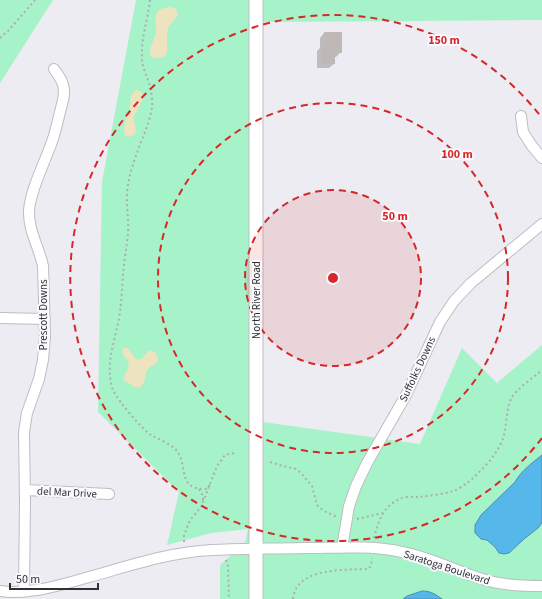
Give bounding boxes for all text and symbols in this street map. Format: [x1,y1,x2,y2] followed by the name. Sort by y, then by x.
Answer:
[428,32,460,49] text: 150 m
[441,146,473,163] text: 100 m
[382,208,408,225] text: 50 m
[249,261,264,339] street label: North River Road
[326,271,340,285] centre of rings
[36,279,51,351] street label: Prescott Downs
[396,334,439,404] street label: Suffolks Downs
[37,483,98,502] street label: del Mar Drive
[402,546,492,589] street label: Saratoga Boulevard
[10,565,98,591] scale bar
[16,571,40,588] text: 50 m

